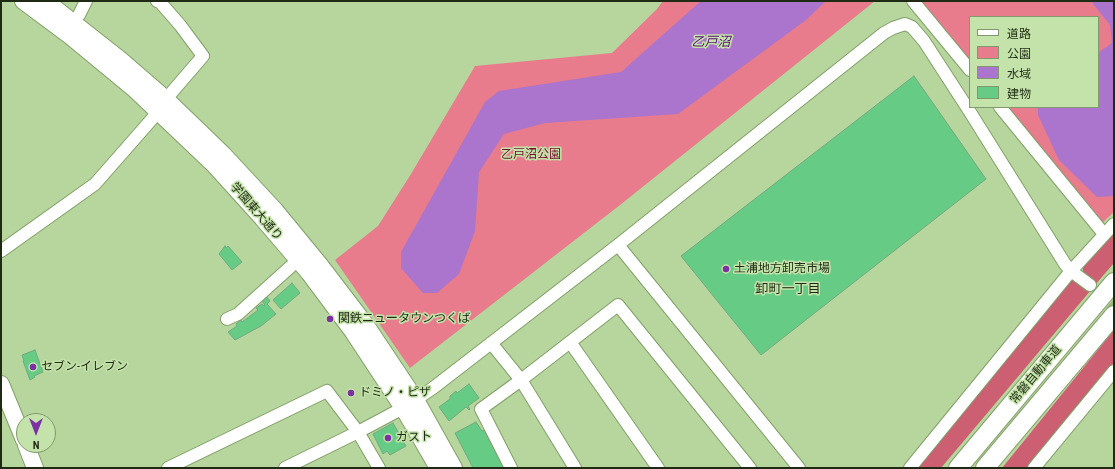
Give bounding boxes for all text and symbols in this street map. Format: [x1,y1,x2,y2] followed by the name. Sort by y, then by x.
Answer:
[969,16,1099,108] legend
[1007,27,1031,41] text: 道路
[692,35,730,51] water label: 乙戸沼
[1007,47,1031,61] text: 公園
[1007,67,1031,81] text: 水域
[1007,87,1031,101] text: 建物
[501,148,561,162] park label: 乙戸沼公園
[227,180,285,244] street label: 学園東大通り
[734,262,830,276] place label: 土浦地方卸売市場
[721,264,731,274] marker: 土浦地方卸売市場
[756,282,820,298] district label: 卸町一丁目
[338,312,470,326] place label: 関鉄ニュータウンつくば
[325,314,335,324] marker: 関鉄ニュータウンつくば
[1007,343,1065,407] street label: 常磐自動車道
[41,360,128,374] place label: セブン-イレブン
[28,362,38,372] marker: セブン-イレブン
[359,386,431,400] place label: ドミノ・ピザ
[346,388,356,398] marker: ドミノ・ピザ
[16,413,56,453] north arrow
[396,431,432,445] place label: ガスト
[383,433,393,443] marker: ガスト
[33,438,39,451] text: N

